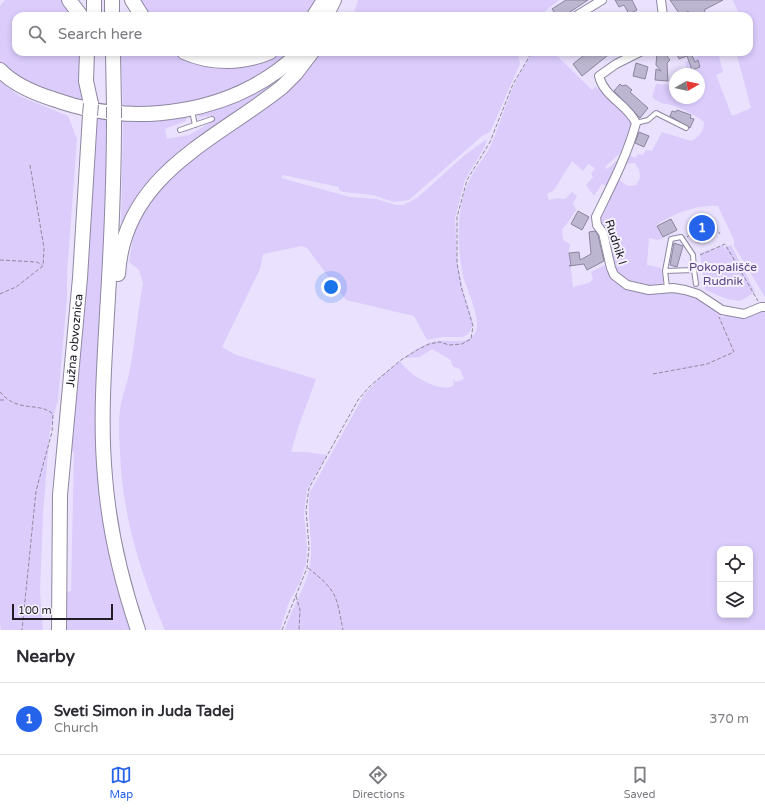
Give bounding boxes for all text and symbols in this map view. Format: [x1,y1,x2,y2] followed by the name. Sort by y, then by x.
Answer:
[12,12,753,56] search box
[26,23,48,45] icon: search
[58,25,142,43] text: Search here
[669,68,705,104] north arrow
[689,213,715,243] pin: 1
[602,218,630,266] street label: Rudnik I
[689,260,757,288] park label: Pokopališče Rudnik
[321,277,341,297] your location
[63,293,86,388] street label: Južna obvoznica
[717,546,753,618] map controls
[717,546,753,582] button: locate
[717,582,753,618] button: layers
[12,602,113,621] scale bar
[18,604,52,617] text: 100 m
[16,646,75,667] text: Nearby
[54,702,234,720] text: Sveti Simon in Juda Tadej
[25,711,33,727] text: 1
[709,711,749,727] text: 370 m
[54,720,98,736] text: Church
[109,764,133,801] tab: Map
[352,764,405,801] tab: Directions
[624,764,656,801] tab: Saved

